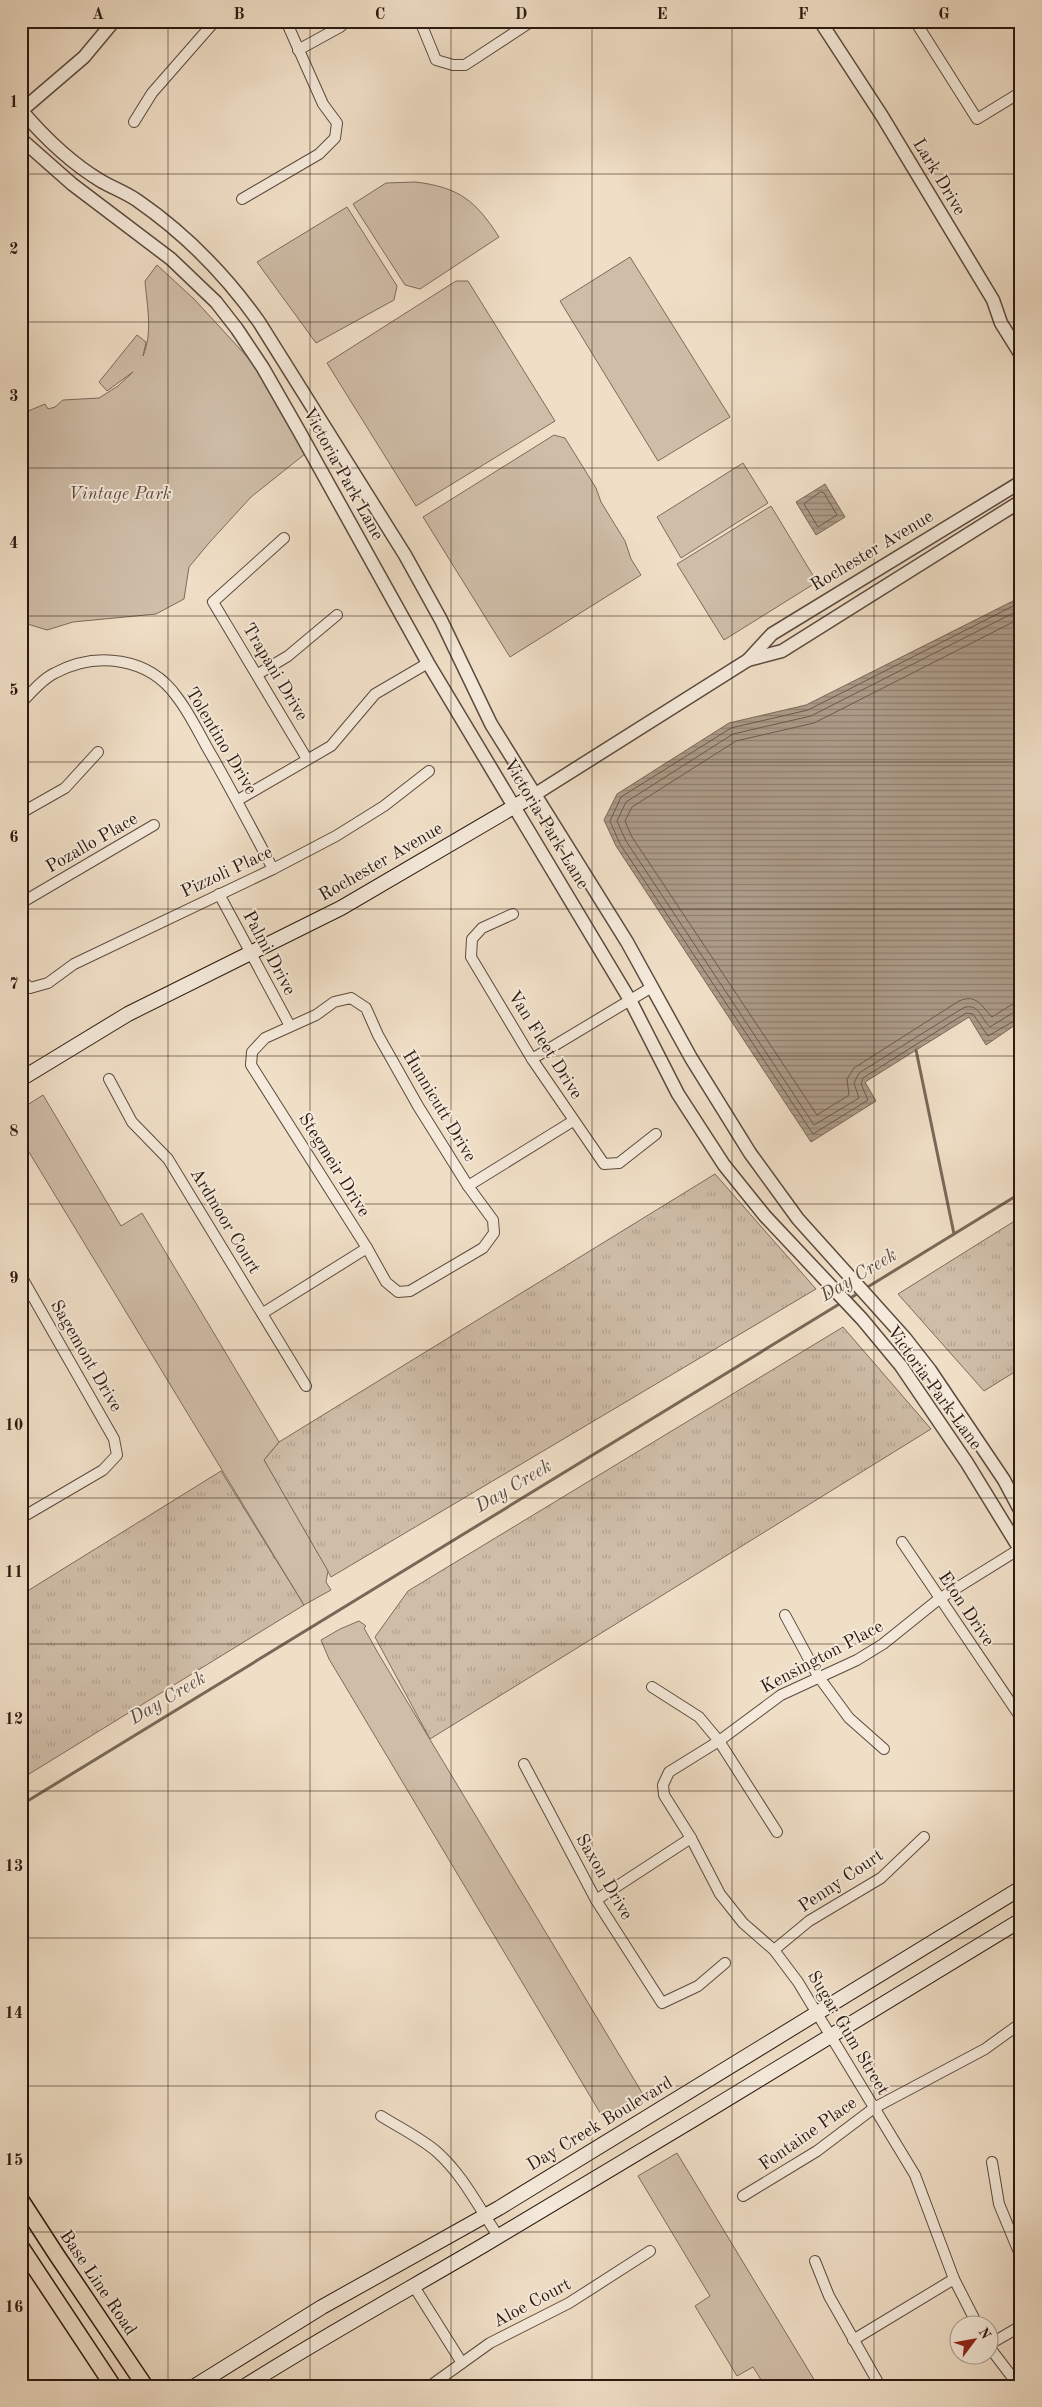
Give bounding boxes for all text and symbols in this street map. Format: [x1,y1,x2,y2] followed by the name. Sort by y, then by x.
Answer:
[92,7,104,23] text: A
[233,7,245,23] text: B
[375,7,385,23] text: C
[515,7,527,23] text: D
[656,7,668,23] text: E
[798,7,809,23] text: F
[938,7,950,23] text: G
[9,95,19,111] text: 1
[909,136,969,218] street label: Lark Drive
[9,242,19,258] text: 2
[9,389,19,405] text: 3
[299,405,387,543] street label: Victoria Park Lane
[69,485,172,503] park label: Vintage Park
[807,507,937,595] street label: Rochester Avenue
[9,536,19,552] text: 4
[239,620,311,724] street label: Trapani Drive
[9,683,19,699] text: 5
[182,684,260,798] street label: Tolentino Drive
[500,756,592,892] street label: Victoria Park Lane
[43,809,141,877] street label: Pozallo Place
[316,819,446,905] street label: Rochester Avenue
[9,830,19,846] text: 6
[178,843,276,901] street label: Pizzoli Place
[239,908,299,998] street label: Palmi Drive
[9,977,19,993] text: 7
[504,988,586,1102] street label: Van Fleet Drive
[399,1047,479,1165] street label: Hunnicutt Drive
[295,1110,373,1220] street label: Stegmeir Drive
[9,1124,19,1140] text: 8
[187,1165,263,1277] street label: Ardmoor Court
[817,1246,900,1307] water label: Day Creek
[9,1271,19,1287] text: 9
[47,1297,125,1415] street label: Sagemont Drive
[883,1323,985,1453] street label: Victoria Park Lane
[5,1418,23,1434] text: 10
[472,1457,555,1518] water label: Day Creek
[5,1565,23,1581] text: 11
[935,1568,997,1650] street label: Eton Drive
[758,1617,886,1697] street label: Kensington Place
[126,1669,209,1730] water label: Day Creek
[5,1712,23,1728] text: 12
[572,1831,636,1923] street label: Saxon Drive
[795,1846,887,1916] street label: Penny Court
[5,1859,23,1875] text: 13
[804,1968,892,2098] street label: Sugar Gum Street
[5,2006,23,2022] text: 14
[524,2073,676,2175] street label: Day Creek Boulevard
[756,2094,860,2174] street label: Fontaine Place
[5,2153,23,2169] text: 15
[56,2227,140,2339] street label: Base Line Road
[490,2275,574,2331] street label: Aloe Court
[5,2300,23,2316] text: 16
[950,2314,1000,2364] north arrow
[975,2325,993,2342] text: N

